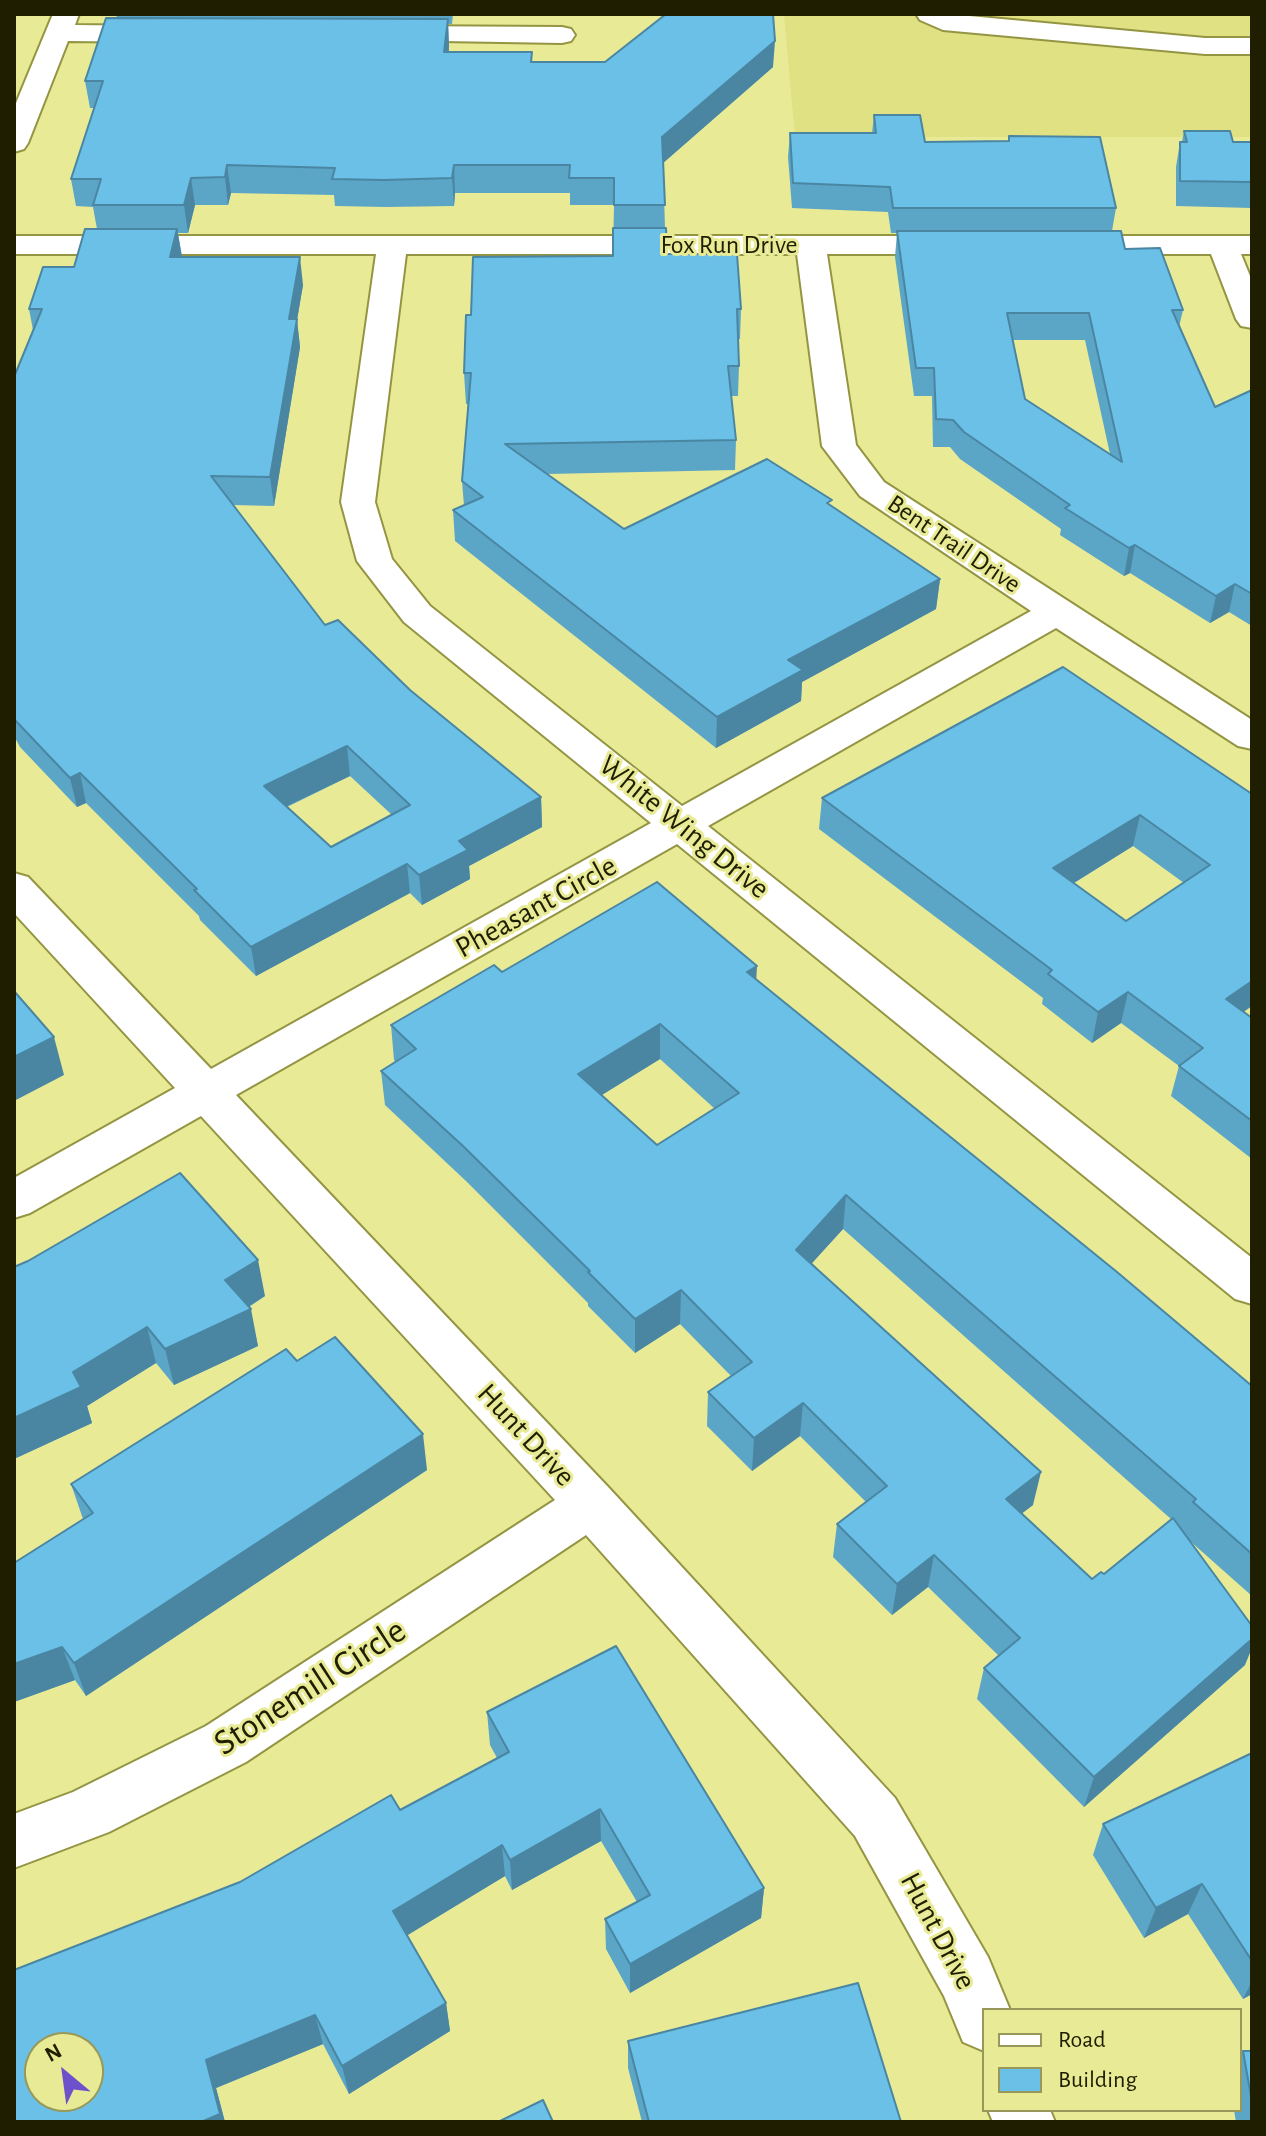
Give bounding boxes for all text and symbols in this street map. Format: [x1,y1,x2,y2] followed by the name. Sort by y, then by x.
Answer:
[661,229,797,261] street label: Fox Run Drive
[881,488,1027,600] street label: Bent Trail Drive
[592,747,776,907] street label: White Wing Drive
[449,848,623,966] street label: Pheasant Circle
[469,1376,583,1494] street label: Hunt Drive
[206,1609,414,1765] street label: Stonemill Circle
[892,1866,984,1996] street label: Hunt Drive
[982,2008,1242,2112] legend
[1058,2028,1106,2052] text: Road
[24,2032,104,2112] north arrow
[41,2039,65,2066] text: N
[1058,2068,1137,2092] text: Building

